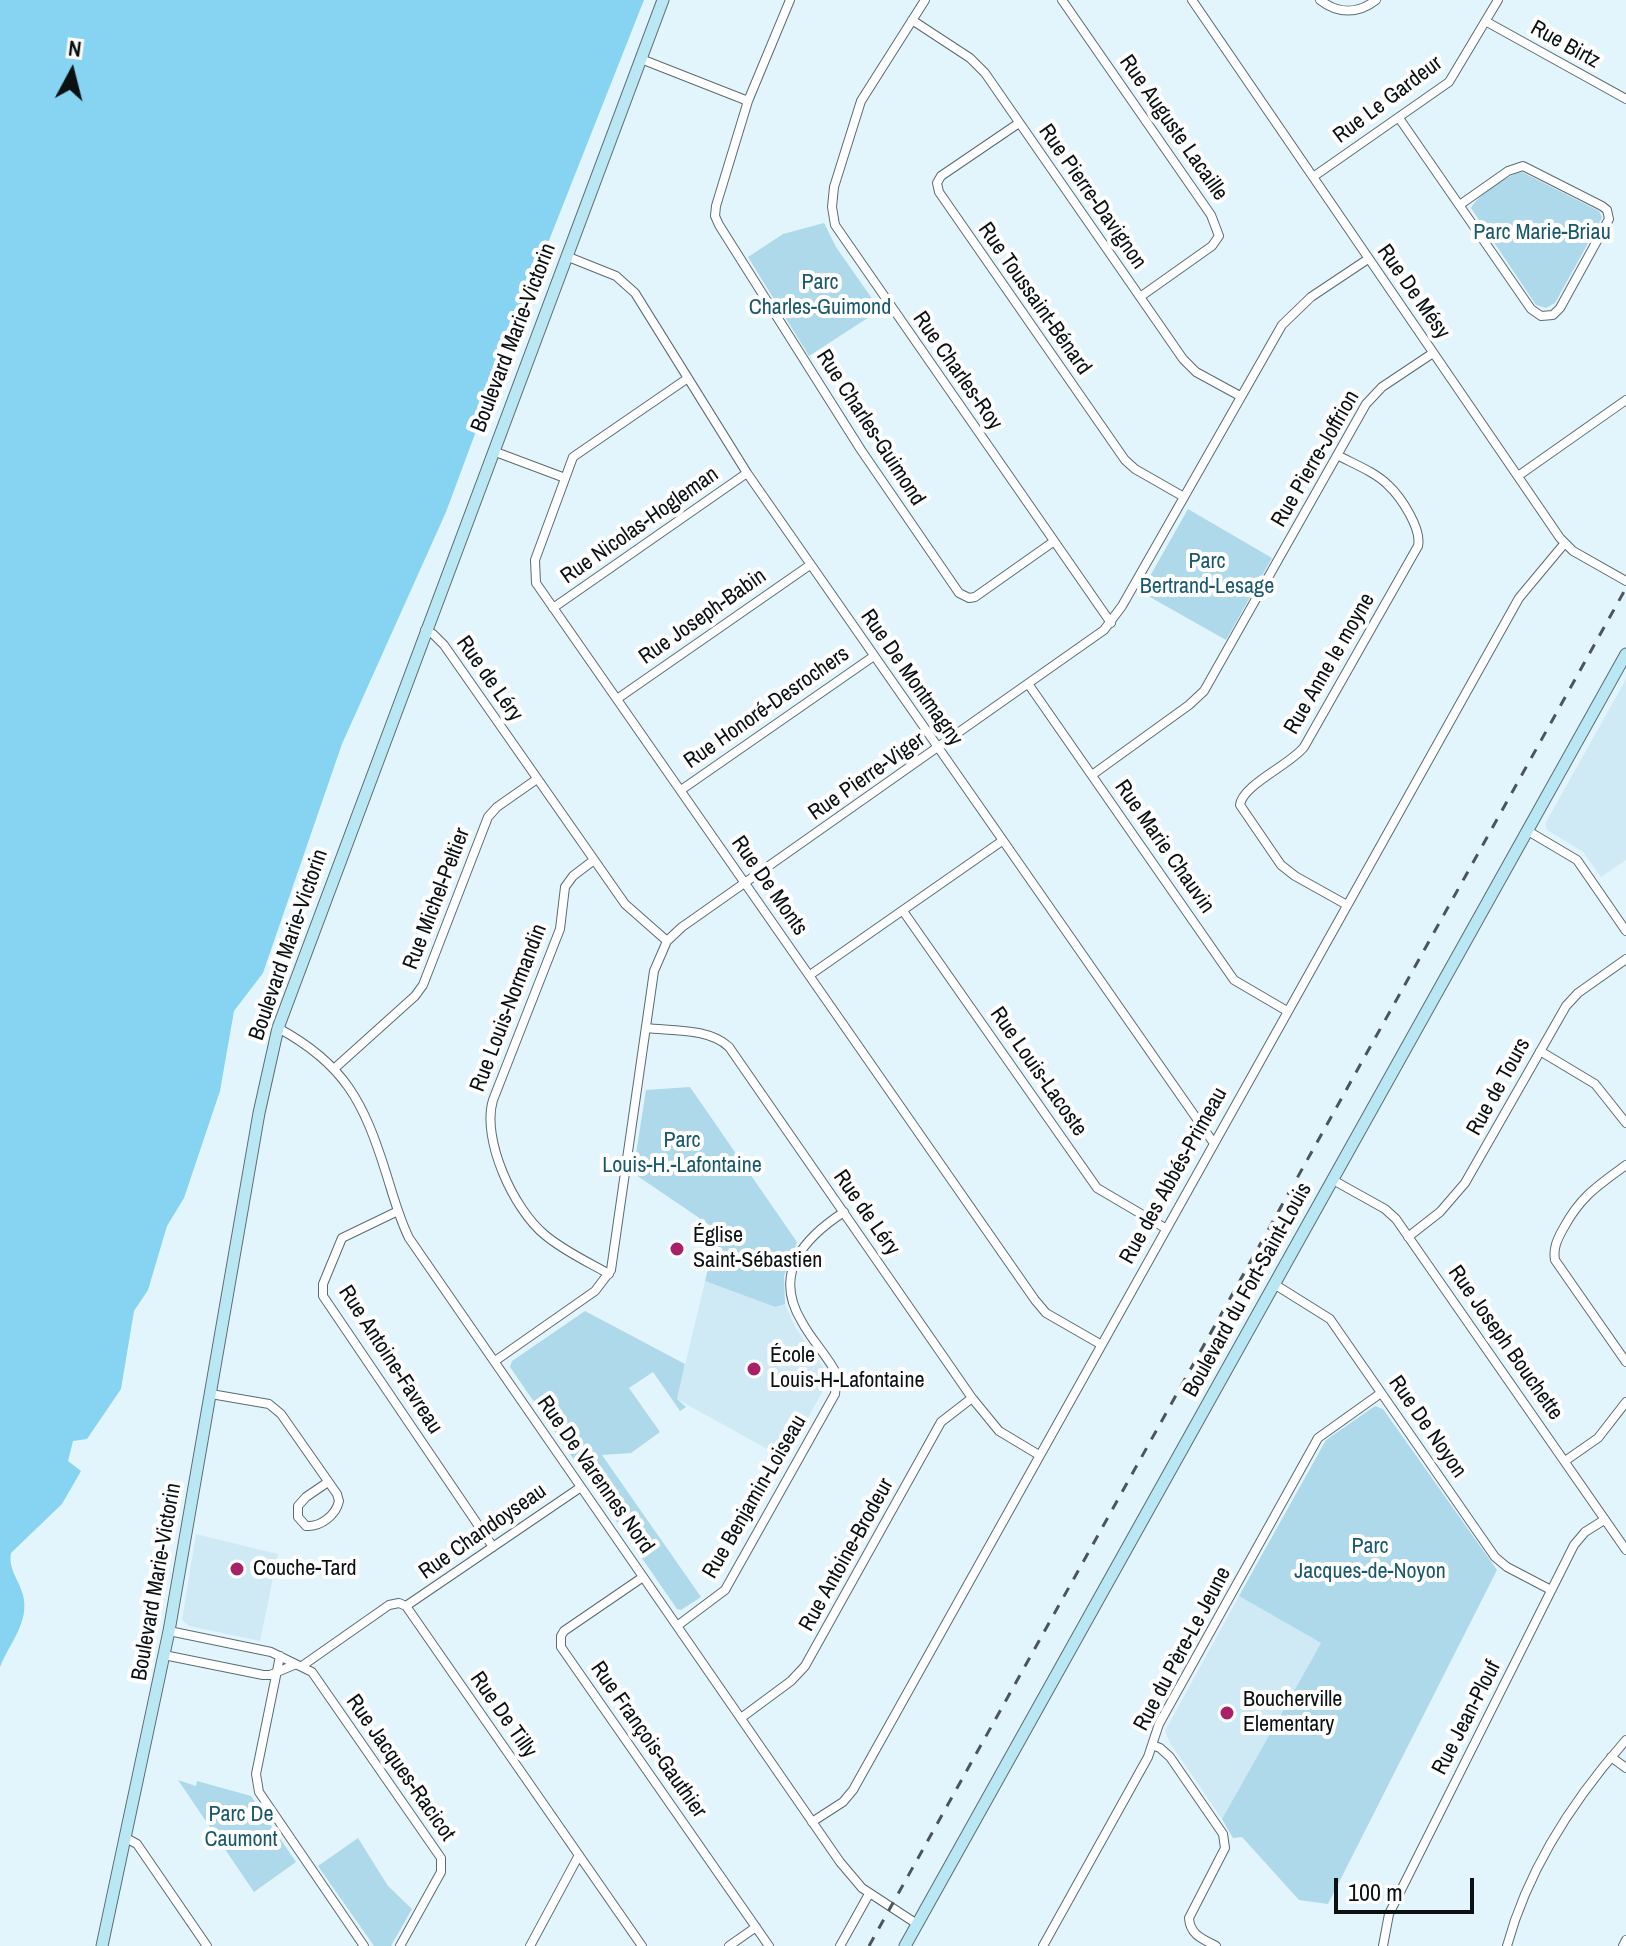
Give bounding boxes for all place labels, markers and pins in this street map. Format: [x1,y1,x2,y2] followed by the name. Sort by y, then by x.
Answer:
[693,1223,822,1274] place label: Église Saint-Sébastien
[668,1240,686,1258] marker: Église Saint-Sébastien
[770,1343,924,1394] place label: École Louis-H-Lafontaine
[745,1360,763,1378] marker: École Louis-H-Lafontaine
[253,1556,357,1582] place label: Couche-Tard
[228,1560,246,1578] marker: Couche-Tard
[1243,1687,1342,1738] place label: Boucherville Elementary
[1218,1704,1236,1722] marker: Boucherville Elementary

